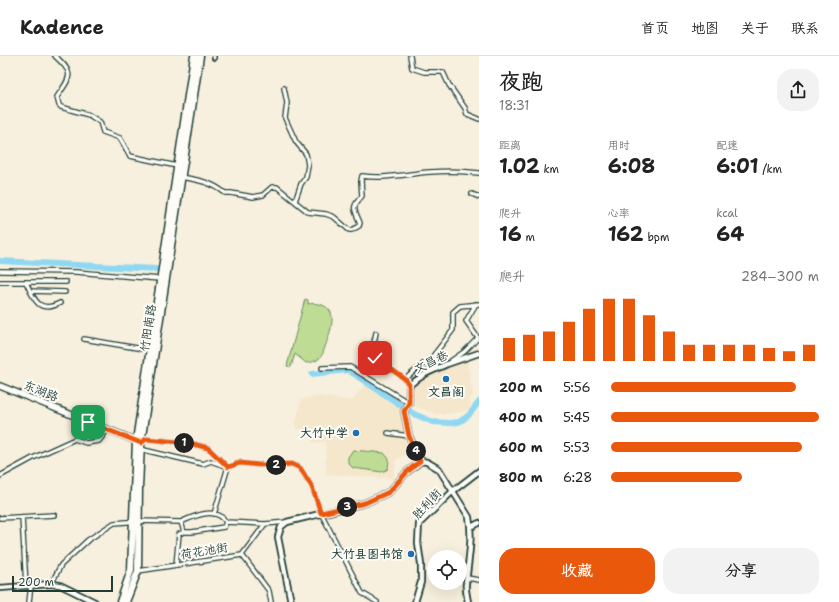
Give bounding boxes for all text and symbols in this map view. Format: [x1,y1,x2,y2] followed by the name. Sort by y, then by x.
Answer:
[20,15,104,40] text: Kadence
[641,19,669,37] text: 首页
[691,19,719,37] text: 地图
[741,19,769,37] text: 关于
[791,19,819,37] text: 联系
[499,67,543,96] text: 夜跑
[777,69,819,111] button: share
[499,97,530,114] text: 18:31
[499,138,521,153] text: 距离
[608,138,630,153] text: 用时
[716,138,738,153] text: 配速
[499,153,540,179] text: 1.02
[608,153,655,179] text: 6:08
[716,153,759,179] text: 6:01
[540,162,559,177] text: km
[759,162,782,177] text: /km
[499,206,521,221] text: 爬升
[608,206,630,221] text: 心率
[716,206,738,221] text: kcal
[499,221,522,247] text: 16
[608,221,644,247] text: 162
[716,221,744,247] text: 64
[522,230,535,245] text: m
[644,230,670,245] text: bpm
[499,268,525,285] text: 爬升
[741,268,819,285] text: 284–300 m
[136,303,160,353] street label: 竹阳南路
[358,341,392,375] pin
[364,347,386,369] icon: check
[411,347,451,377] street label: 文昌巷
[441,374,451,384] marker: 文昌阁
[21,377,61,405] street label: 东湖路
[499,379,542,396] text: 200 m
[563,379,591,396] text: 5:56
[428,384,464,400] place label: 文昌阁
[71,405,105,439] pin
[499,409,543,426] text: 400 m
[563,409,590,426] text: 5:45
[77,411,99,433] icon: arrive
[300,425,348,441] place label: 大竹中学
[351,428,361,438] marker: 大竹中学
[174,433,194,453] pin: 1
[181,435,187,450] text: 1
[499,439,543,456] text: 600 m
[563,439,590,456] text: 5:53
[406,441,426,461] pin: 4
[412,443,420,458] text: 4
[266,455,286,475] pin: 2
[272,457,280,472] text: 2
[499,469,543,486] text: 800 m
[563,469,592,486] text: 6:28
[408,485,445,523] street label: 胜利街
[337,497,357,517] pin: 3
[343,499,351,514] text: 3
[179,539,229,563] street label: 荷花池街
[331,546,403,562] place label: 大竹县图书馆
[499,548,655,594] button: 收藏
[663,548,819,594] button: 分享
[406,549,416,559] marker: 大竹县图书馆
[427,550,467,590] map controls
[427,550,467,590] button: locate
[12,574,113,593] scale bar
[18,575,54,590] text: 200 m

